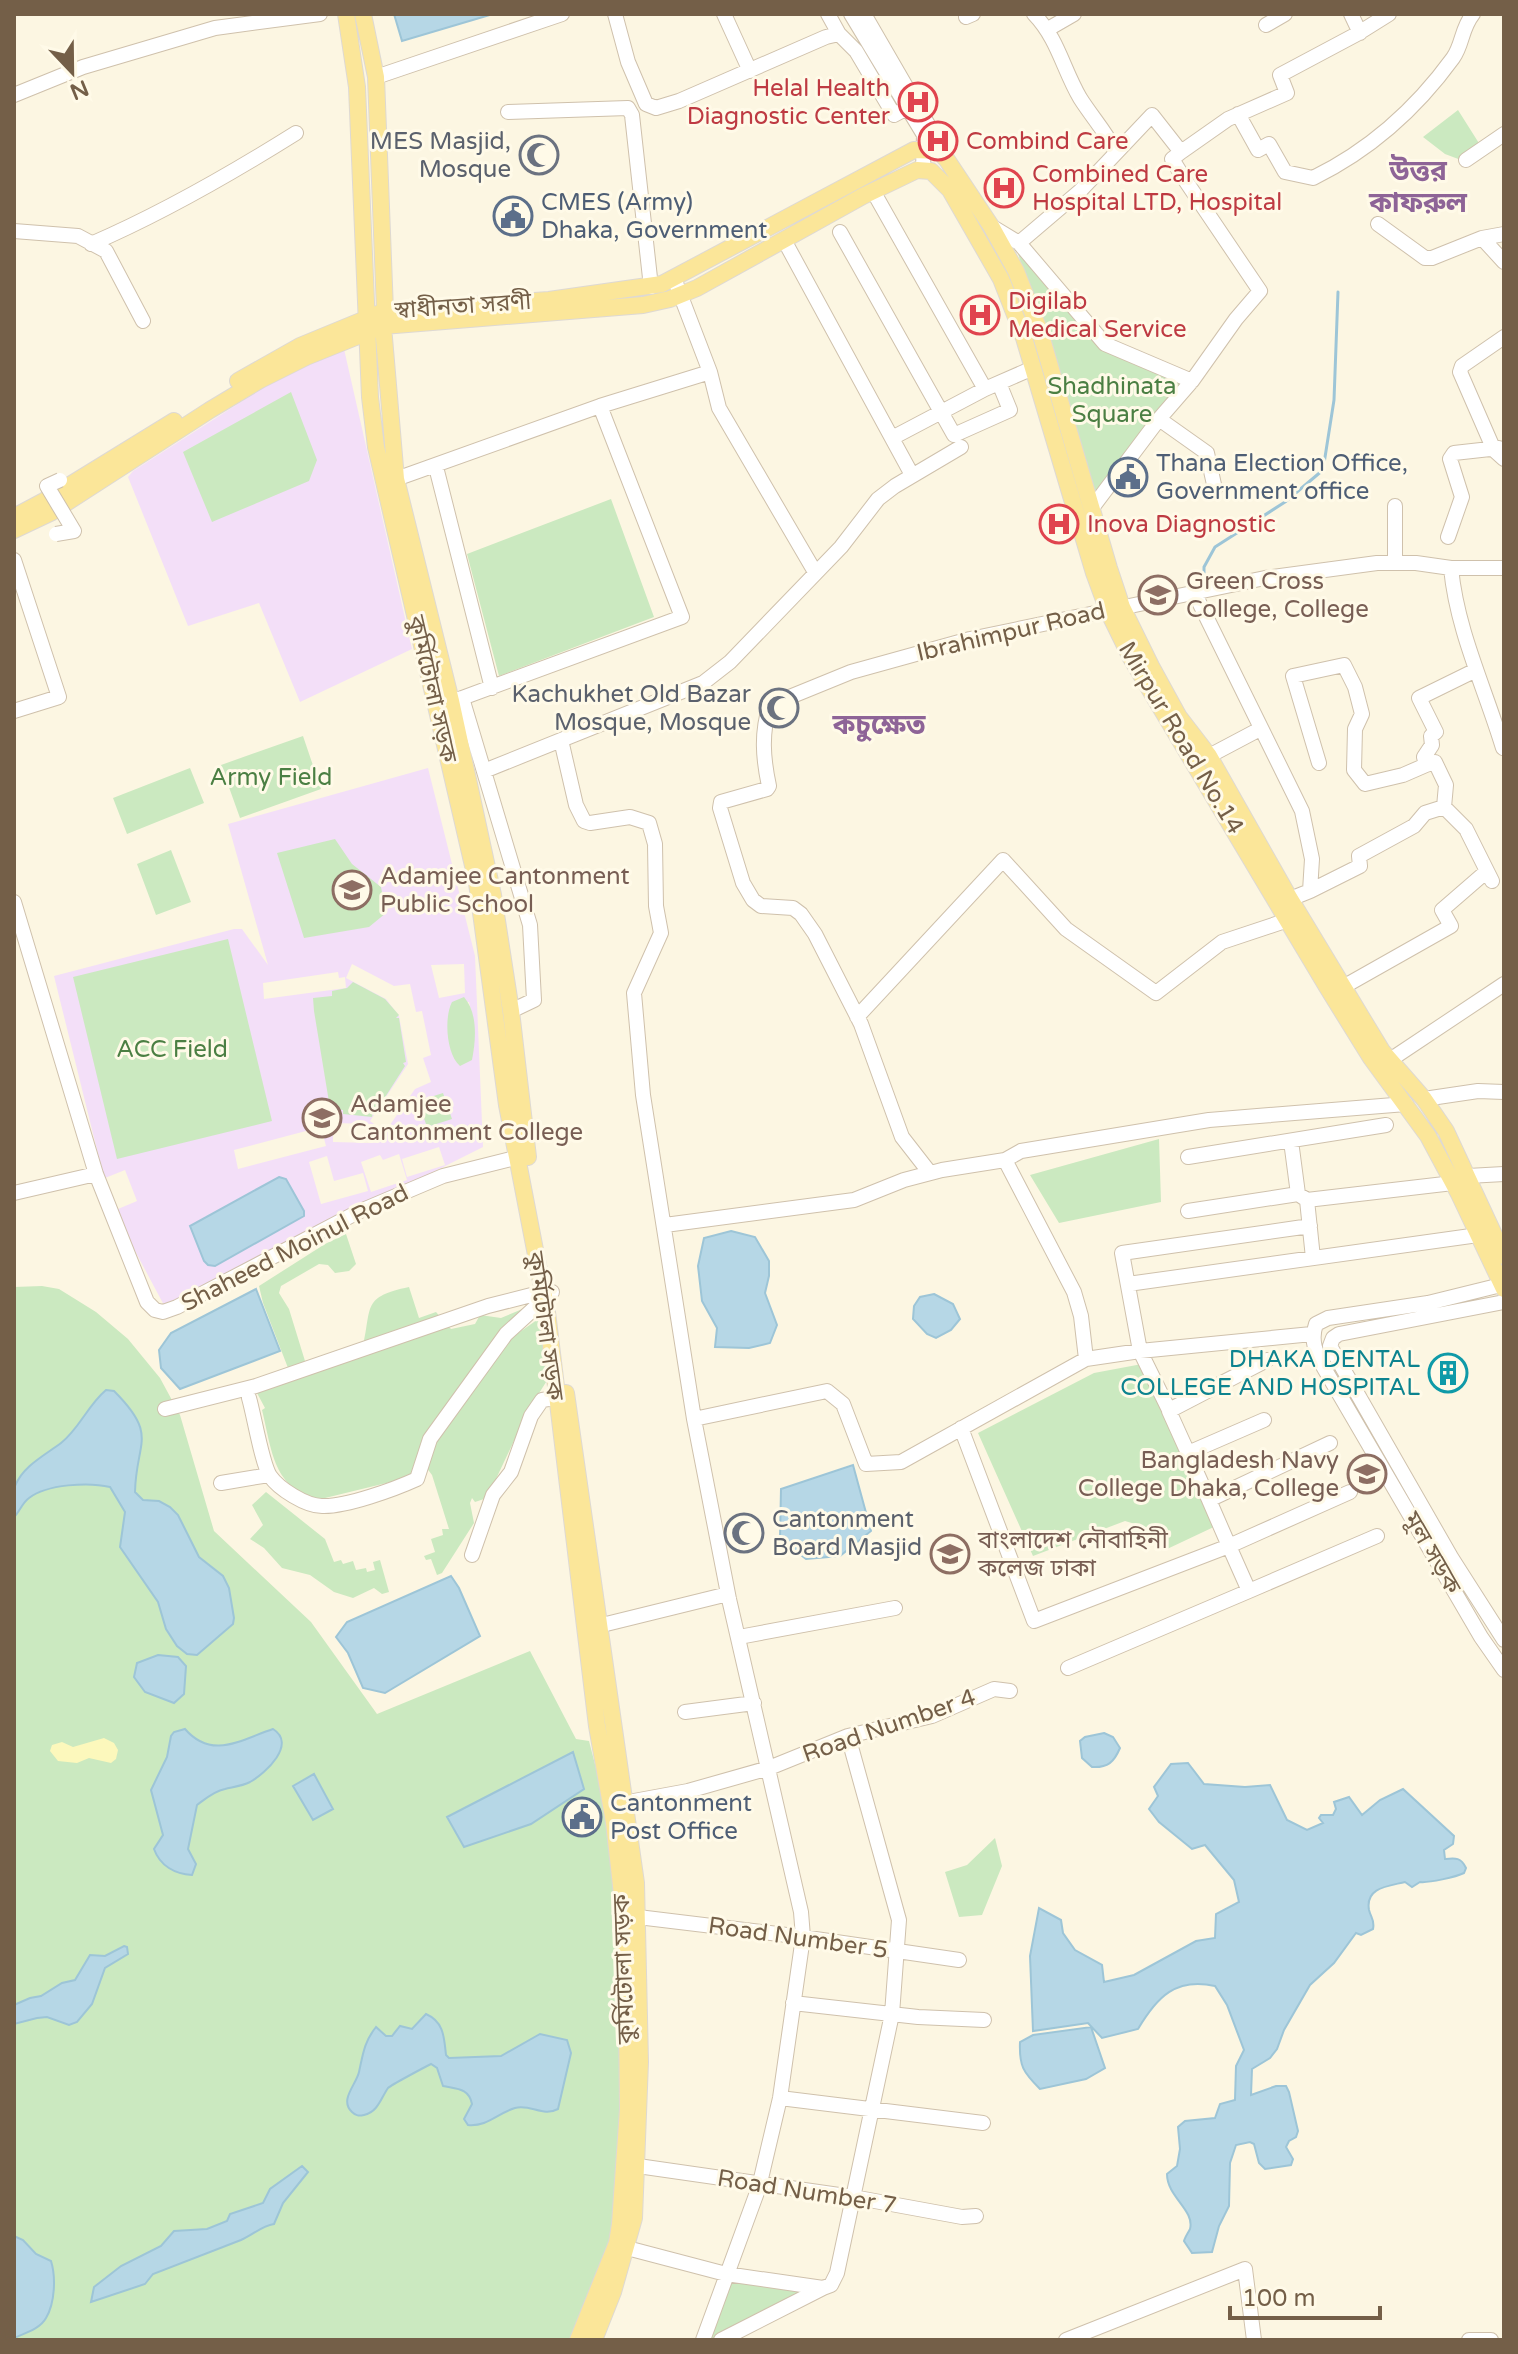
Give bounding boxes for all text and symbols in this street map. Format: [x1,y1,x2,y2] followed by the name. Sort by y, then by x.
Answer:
[32,32,112,112] north arrow
[66,74,92,105] text: N
[687,74,891,131] place label: Helal Health Diagnostic Center
[897,81,939,123] hospital icon: Helal Health Diagnostic Center
[917,120,959,162] hospital icon: Combind Care
[370,127,511,184] place label: MES Masjid, Mosque
[966,127,1129,156] place label: Combind Care
[518,134,560,176] mosque icon: MES Masjid, Mosque
[1368,154,1468,220] district label: উত্তর কাফরুল
[1032,160,1282,217] place label: Combined Care Hospital LTD, Hospital
[983,167,1025,209] hospital icon: Combined Care Hospital LTD, Hospital
[541,188,767,245] place label: CMES (Army) Dhaka, Government
[492,195,534,237] public building icon: CMES (Army) Dhaka, Government
[393,287,533,325] street label: স্বাধীনতা সরণী
[1008,287,1187,344] place label: Digilab Medical Service
[959,294,1001,336] hospital icon: Digilab Medical Service
[1048,372,1176,429] park label: Shadhinata Square
[1156,449,1408,506] place label: Thana Election Office, Government office
[1107,456,1149,498] public building icon: Thana Election Office, Government office
[1038,503,1080,545] hospital icon: Inova Diagnostic
[1087,510,1276,539] place label: Inova Diagnostic
[1186,567,1369,624] place label: Green Cross College, College
[1137,574,1179,616] school or university icon: Green Cross College, College
[914,596,1108,668] street label: Ibrahimpur Road
[401,611,464,766] street label: কুর্মিটোলা সড়ক
[1112,636,1250,840] street label: Mirpur Road No.14
[511,680,752,737] place label: Kachukhet Old Bazar Mosque, Mosque
[758,687,800,729] mosque icon: Kachukhet Old Bazar Mosque, Mosque
[832,708,926,742] district label: কচুক্ষেত
[210,763,332,792] park label: Army Field
[380,862,630,919] place label: Adamjee Cantonment Public School
[331,869,373,911] school or university icon: Adamjee Cantonment Public School
[116,1035,228,1064] park label: ACC Field
[350,1090,583,1147] place label: Adamjee Cantonment College
[301,1097,343,1139] school or university icon: Adamjee Cantonment College
[177,1178,413,1318] street label: Shaheed Moinul Road
[520,1248,571,1403] street label: কুর্মিটোলা সড়ক
[1120,1345,1420,1402] place label: DHAKA DENTAL COLLEGE AND HOSPITAL
[1427,1352,1469,1394] building icon: DHAKA DENTAL COLLEGE AND HOSPITAL
[1078,1446,1339,1503] place label: Bangladesh Navy College Dhaka, College
[1346,1453,1388,1495] school or university icon: Bangladesh Navy College Dhaka, College
[772,1505,922,1562] place label: Cantonment Board Masjid
[1396,1506,1467,1600] street label: মূল সড়ক
[723,1512,765,1554] mosque icon: Cantonment Board Masjid
[977,1526,1168,1583] place label: বাংলাদেশ নৌবাহিনী কলেজ ঢাকা
[929,1533,971,1575] school or university icon: বাংলাদেশ নৌবাহিনী কলেজ ঢাকা
[799,1683,979,1769] street label: Road Number 4
[610,1789,752,1846] place label: Cantonment Post Office
[561,1796,603,1838] public building icon: Cantonment Post Office
[606,1893,641,2046] street label: কুর্মিটোলা সড়ক
[706,1911,890,1965] street label: Road Number 5
[715,2163,899,2221] street label: Road Number 7
[1230,2270,1380,2320] scale bar
[1242,2284,1316,2313] text: 100 m

